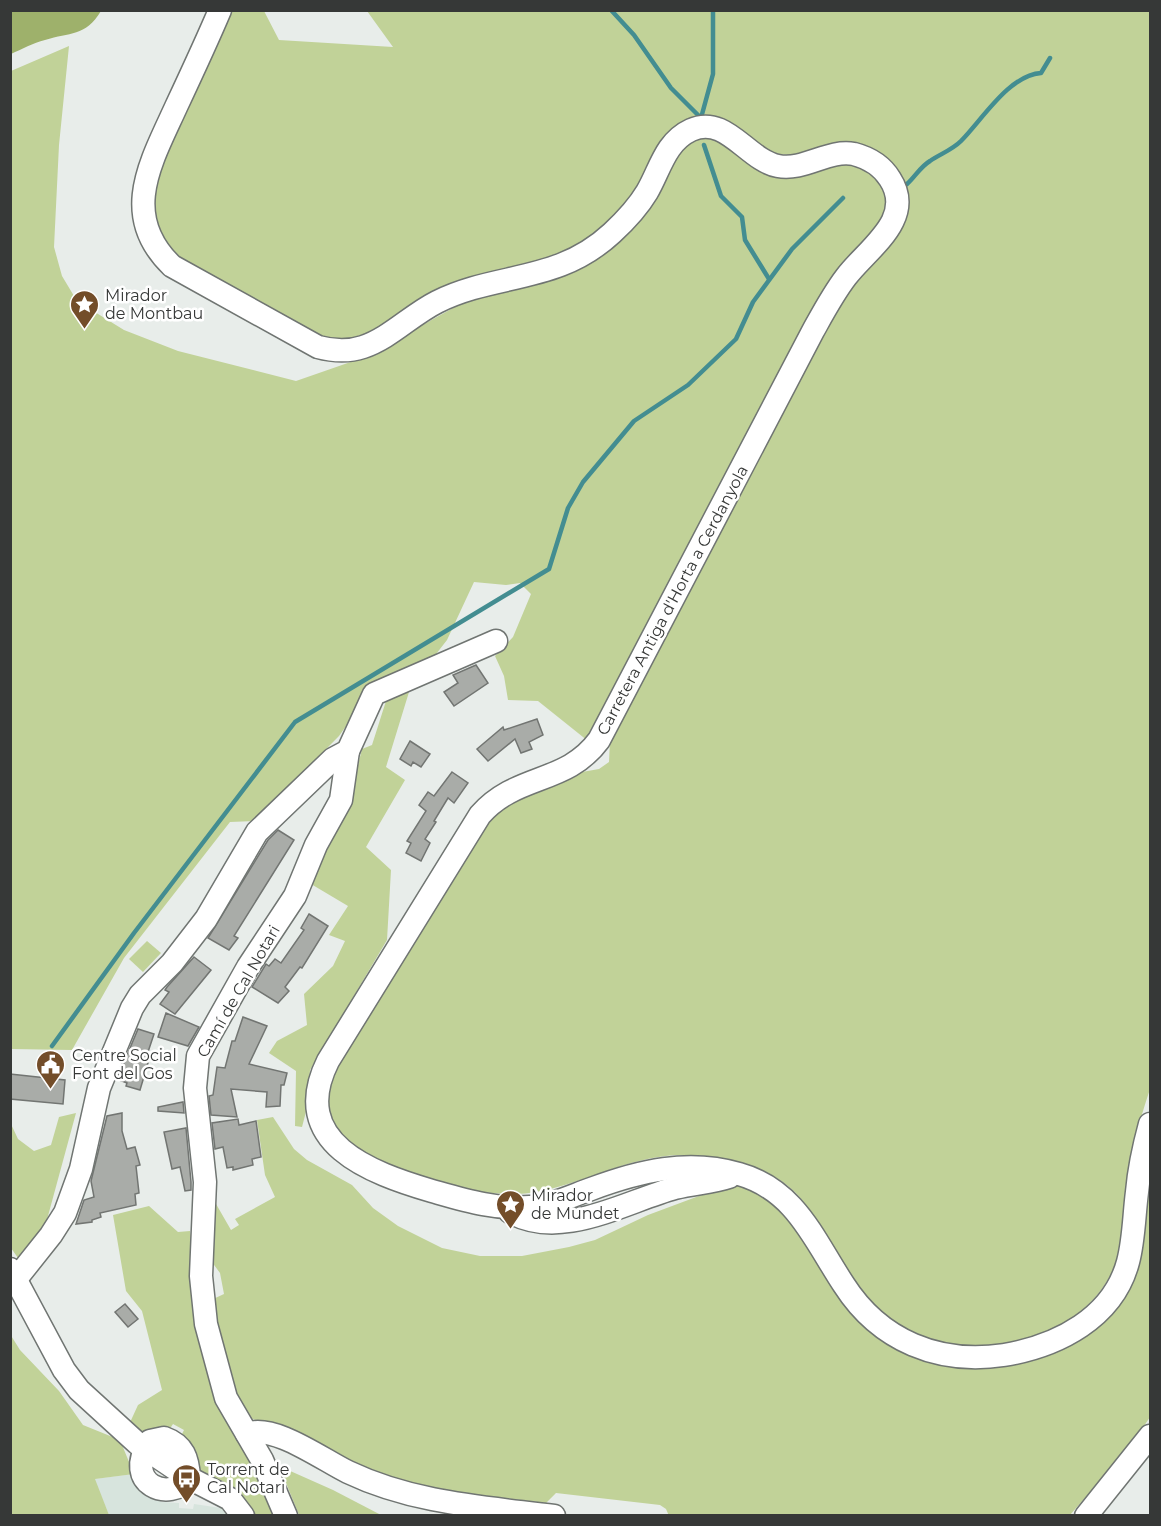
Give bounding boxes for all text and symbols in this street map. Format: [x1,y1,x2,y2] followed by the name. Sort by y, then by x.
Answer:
[105,286,203,323] place label: Mirador de Montbau
[68,288,100,330] place icon: Mirador de Montbau
[593,462,752,738] street label: Carretera Antiga d'Horta a Cerdanyola
[193,922,284,1061] street label: Camí de Cal Notari
[72,1046,177,1083] place label: Centre Social Font del Gos
[35,1048,67,1090] public building icon: Centre Social Font del Gos
[531,1186,620,1223] place label: Mirador de Mundet
[494,1188,526,1230] place icon: Mirador de Mundet
[207,1460,290,1497] place label: Torrent de Cal Notari
[170,1462,202,1504] bus stop icon: Torrent de Cal Notari

